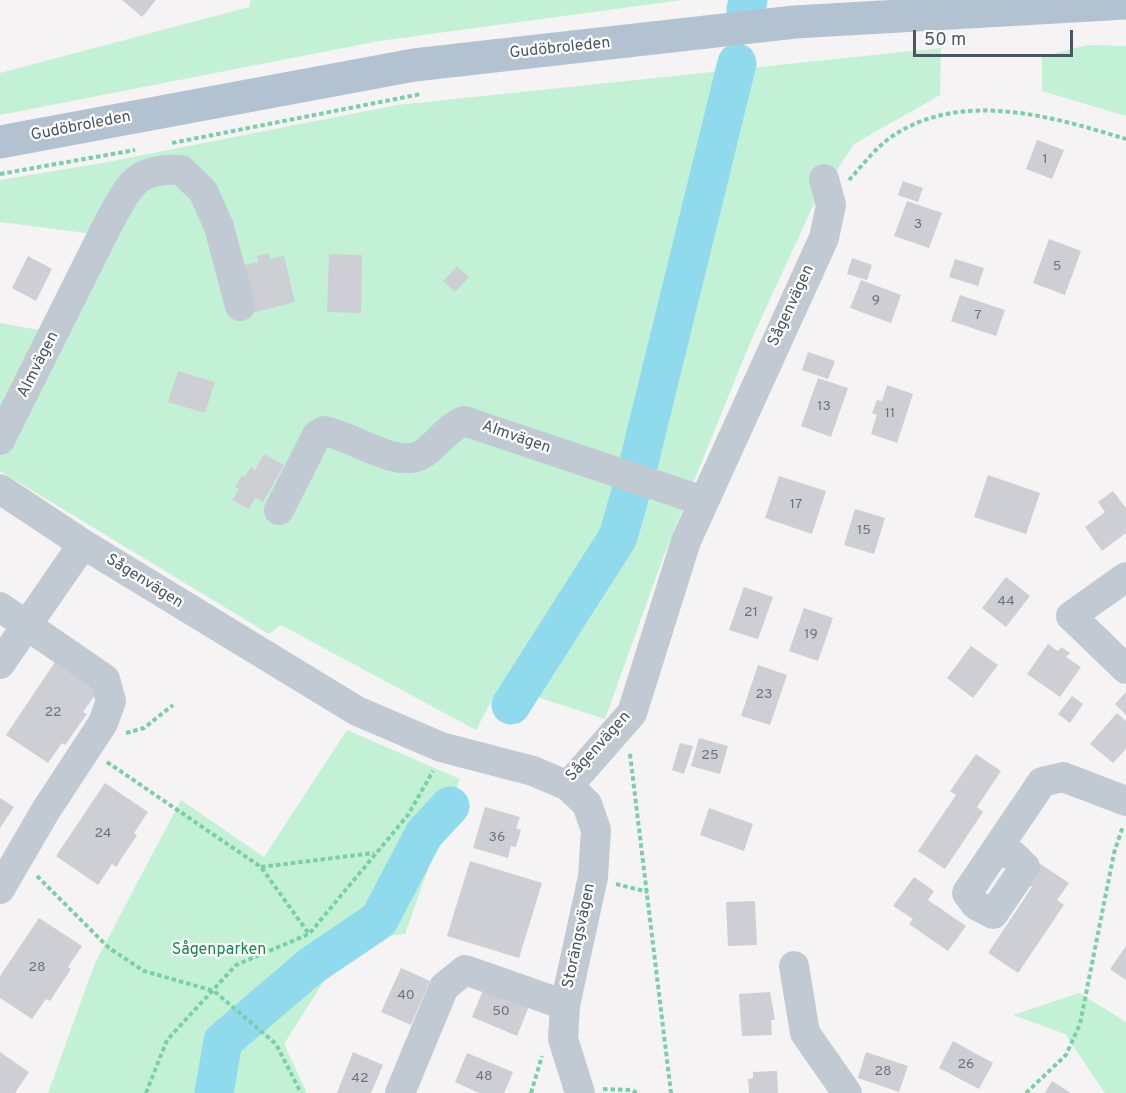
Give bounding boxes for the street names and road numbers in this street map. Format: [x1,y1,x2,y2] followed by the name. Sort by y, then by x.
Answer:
[509,34,611,64] street label: Gudöbroleden
[29,108,133,146] street label: Gudöbroleden
[765,262,819,350] street label: Sågenvägen
[14,329,64,401] street label: Almvägen
[479,417,553,459] street label: Almvägen
[102,551,186,613] street label: Sågenvägen
[563,708,635,786] street label: Sågenvägen
[559,882,601,990] street label: Storängsvägen

